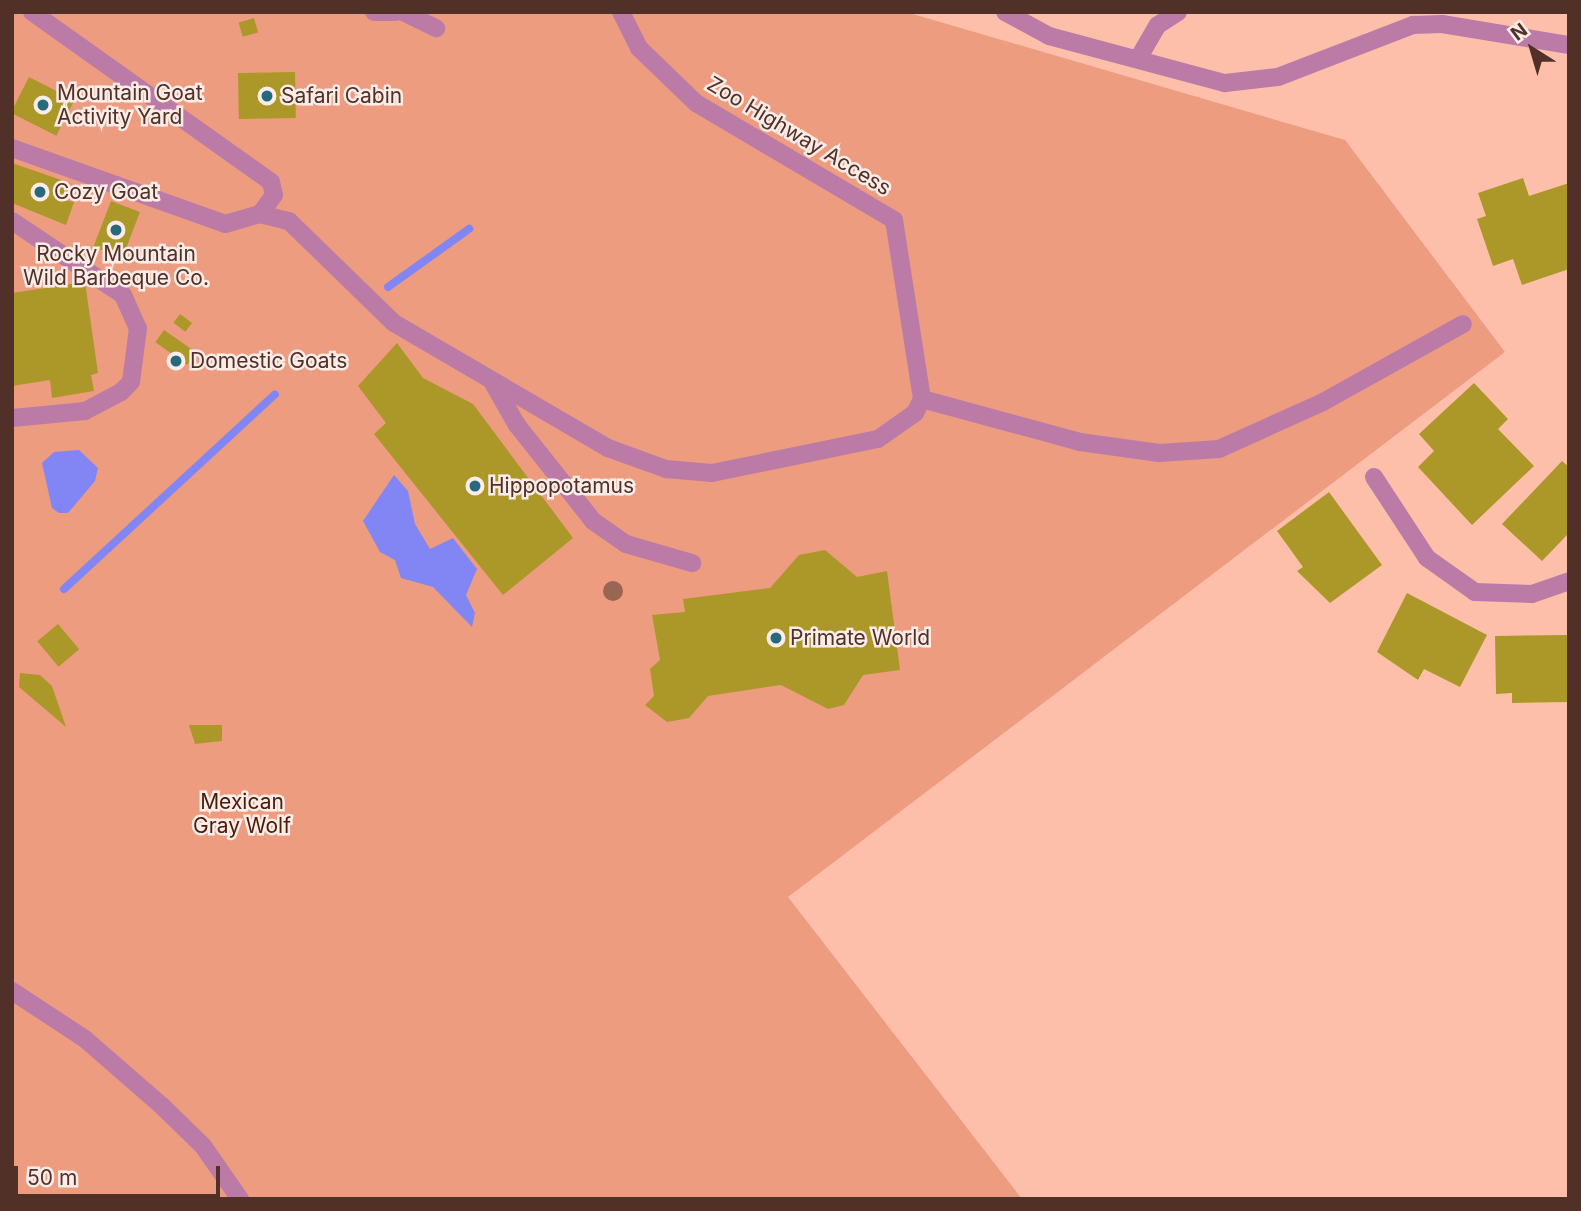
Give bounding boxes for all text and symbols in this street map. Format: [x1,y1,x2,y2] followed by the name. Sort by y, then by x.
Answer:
[1497,14,1567,84] north arrow
[1506,18,1532,45] text: N
[703,71,895,201] street label: Zoo Highway Access
[57,80,203,130] place label: Mountain Goat Activity Yard
[281,83,402,109] place label: Safari Cabin
[259,88,275,104] marker: Safari Cabin
[35,97,51,113] marker: Mountain Goat Activity Yard
[54,179,158,205] place label: Cozy Goat
[32,184,48,200] marker: Cozy Goat
[108,222,124,238] marker: Rocky Mountain Wild Barbeque Co.
[23,241,209,291] place label: Rocky Mountain Wild Barbeque Co.
[190,348,347,374] place label: Domestic Goats
[168,353,184,369] marker: Domestic Goats
[489,473,634,499] place label: Hippopotamus
[467,478,483,494] marker: Hippopotamus
[790,625,930,651] place label: Primate World
[768,630,784,646] marker: Primate World
[193,789,291,839] park label: Mexican Gray Wolf
[18,1152,224,1196] scale bar
[27,1165,77,1190] text: 50 m

